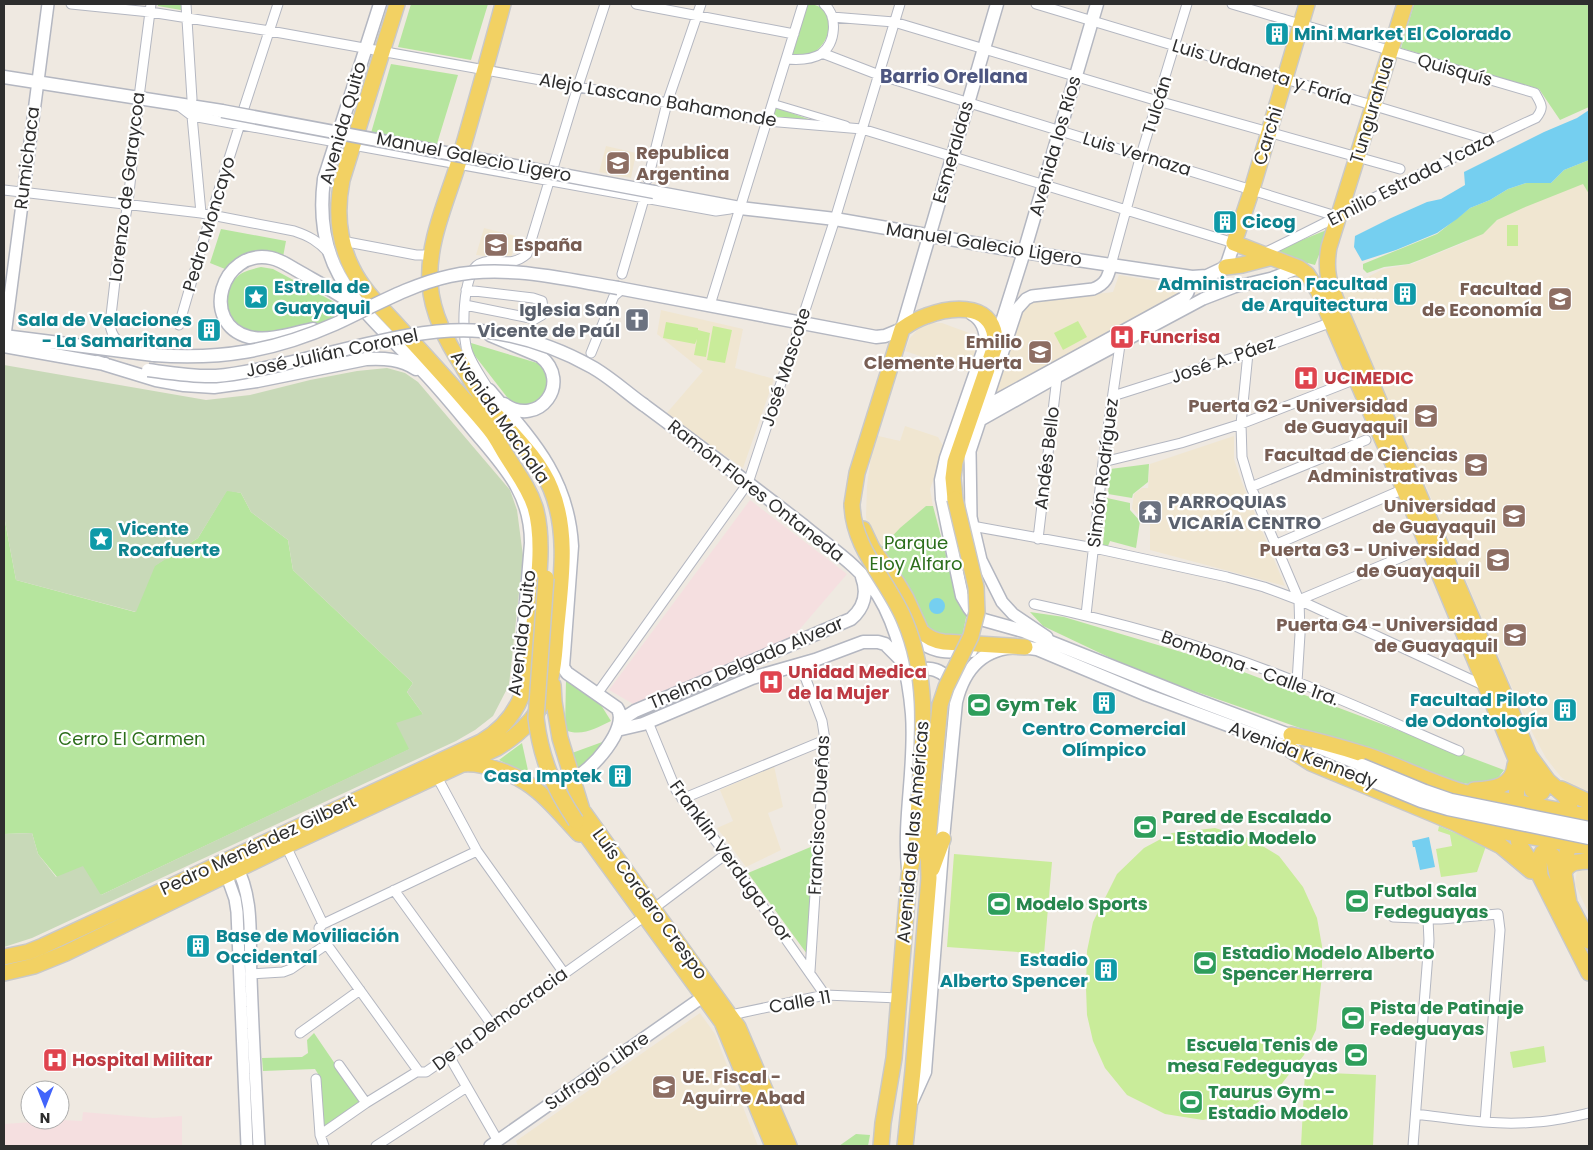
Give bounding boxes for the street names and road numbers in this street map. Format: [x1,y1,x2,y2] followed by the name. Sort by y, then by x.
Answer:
[1169,32,1355,111] street label: Luis Urdaneta y Faría
[1415,47,1496,92] street label: Quisquís
[1343,53,1400,166] street label: Tungurahua
[313,59,372,187] street label: Avenida Quito
[537,66,779,133] street label: Alejo Lascano Bahamonde
[1136,72,1177,137] street label: Tulcán
[1023,73,1087,219] street label: Avenida los Ríos
[102,91,151,283] street label: Lorenzo de Garaycoa
[926,98,979,206] street label: Esmeraldas
[1247,104,1288,168] street label: Carchi
[8,105,45,211] street label: Rumichaca
[374,125,574,188] street label: Manuel Galecio Ligero
[1080,125,1194,182] street label: Luis Vernaza
[1323,126,1499,232] street label: Emilio Estrada Ycaza
[176,153,241,294] street label: Pedro Moncayo
[884,216,1084,271] street label: Manuel Galecio Ligero
[755,304,817,430] street label: José Mascote
[243,322,420,383] street label: José Julián Coronel
[1167,330,1278,389] street label: José A. Páez
[445,345,556,488] street label: Avenida Machala
[1081,397,1124,549] street label: Simón Rodríguez
[1028,405,1065,511] street label: Andés Bello
[663,414,850,568] street label: Ramón Flores Ontaneda
[501,569,542,697] street label: Avenida Quito
[644,610,847,715] street label: Thelmo Delgado Alvear
[1158,624,1342,711] street label: Bombona - Calle 1ra.
[1225,715,1381,794] street label: Avenida Kennedy
[890,720,935,944] street label: Avenida de las Américas
[802,734,835,896] street label: Francisco Dueñas
[664,775,799,947] street label: Franklin Verduga Loor
[156,788,360,901] street label: Pedro Menéndez Gilbert
[587,823,714,984] street label: Luís Cordero Crespo
[427,961,572,1076] street label: De la Democracia
[767,984,833,1019] street label: Calle 11
[540,1025,654,1116] street label: Sufragio Libre

